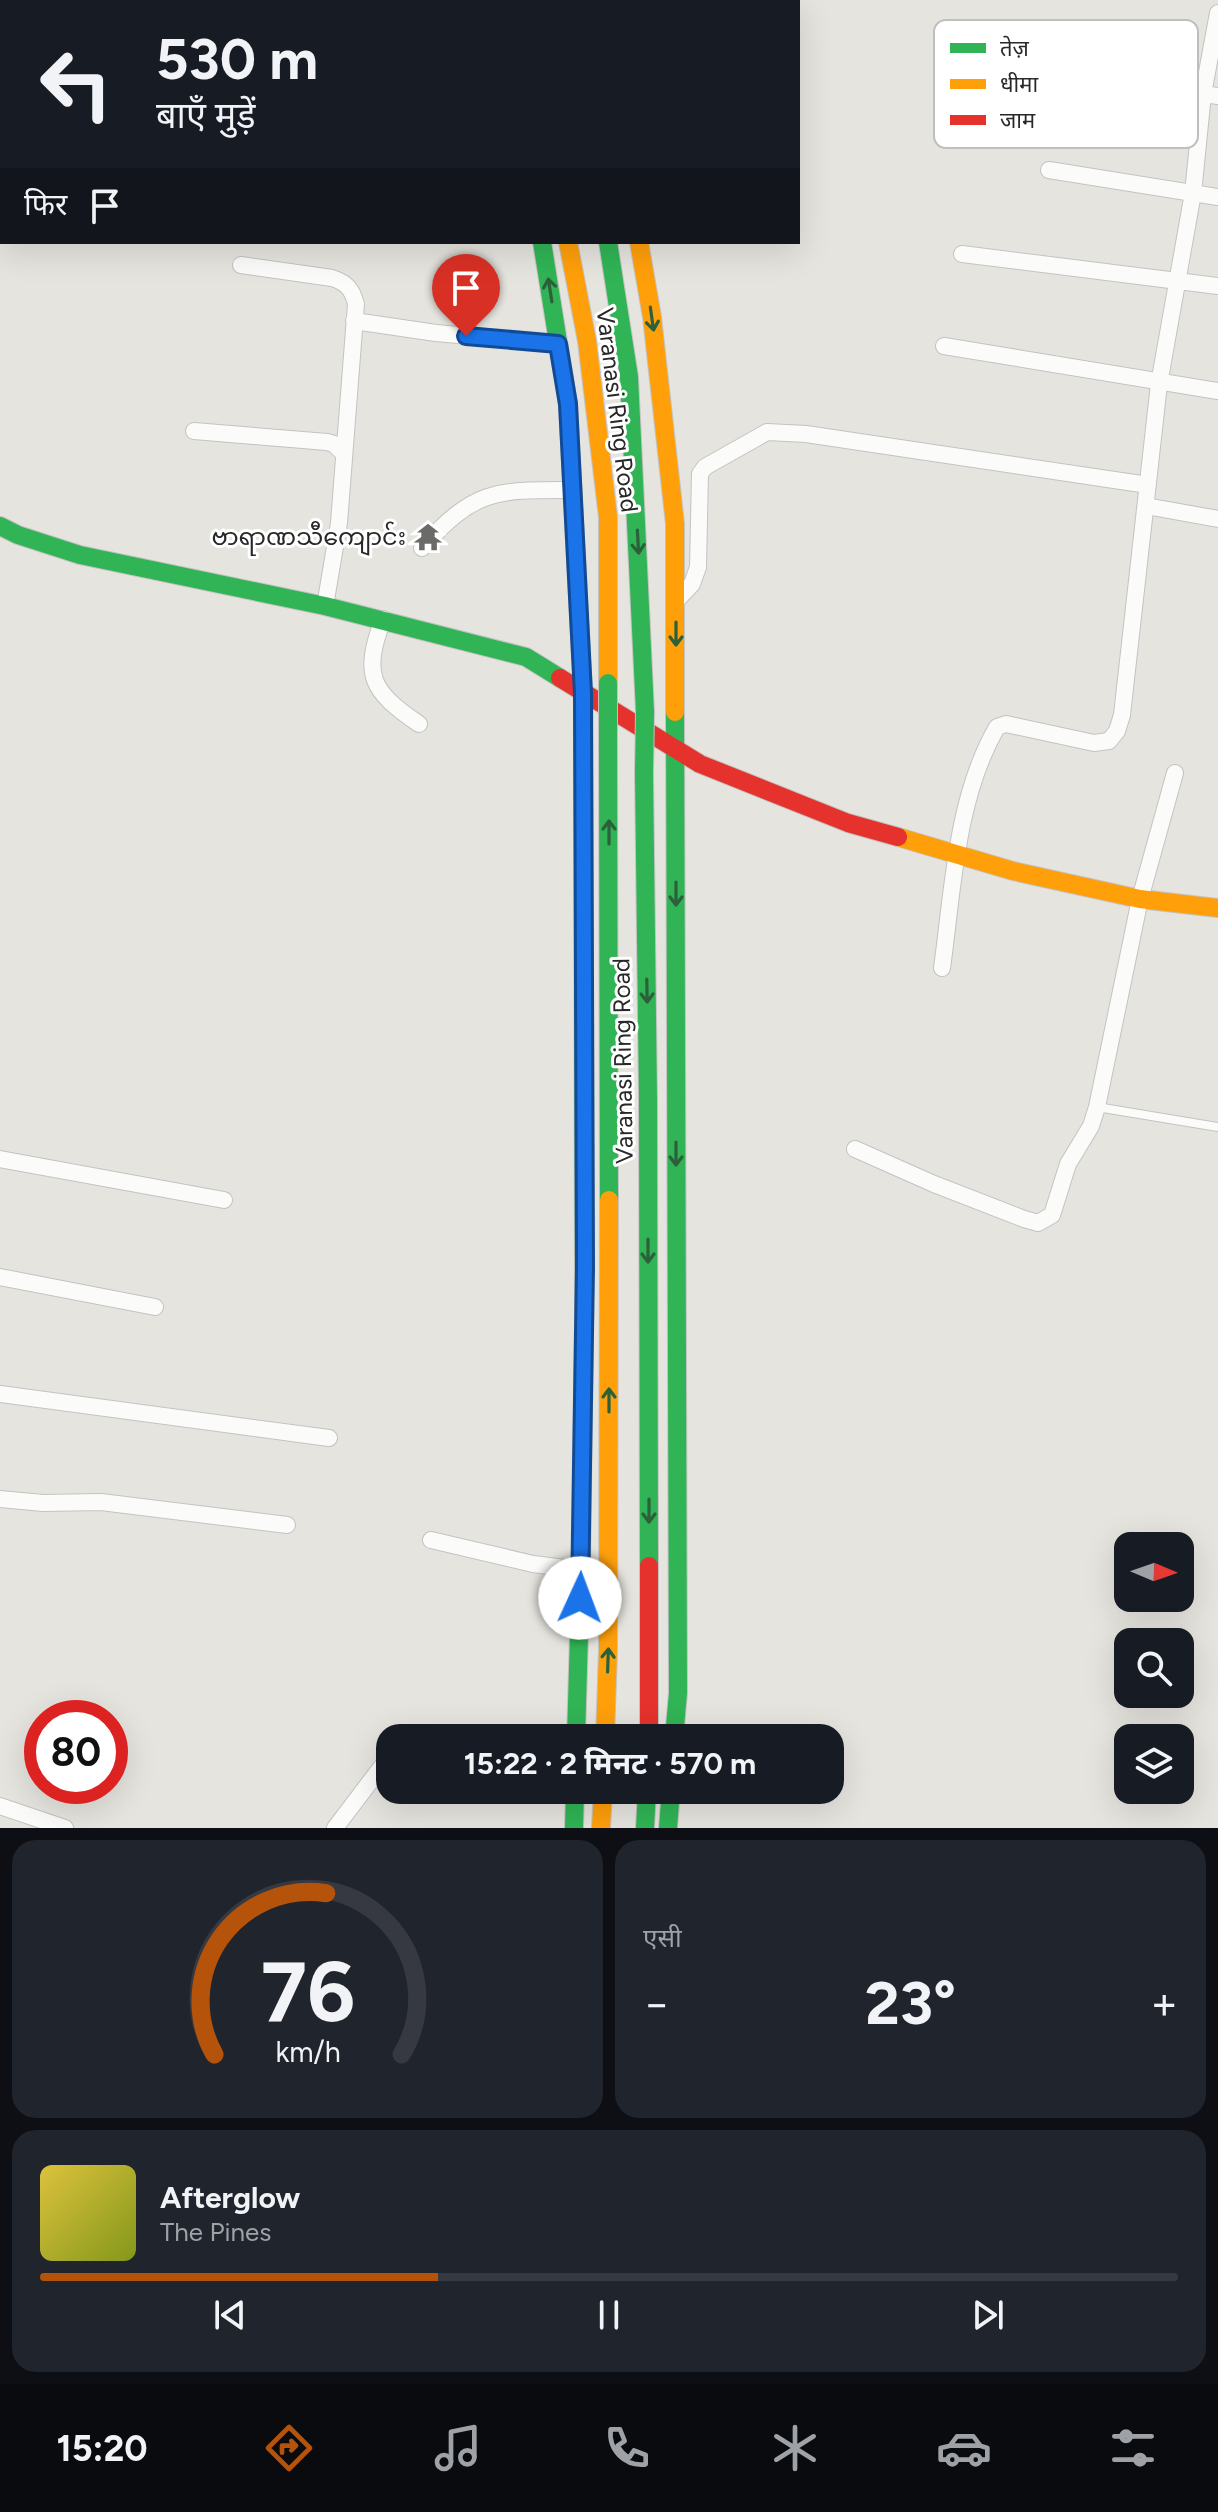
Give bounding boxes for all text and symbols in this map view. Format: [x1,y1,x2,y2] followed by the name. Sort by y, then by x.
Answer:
[934,20,1198,148] legend
[156,26,318,93] text: 530 m
[24,32,128,136] icon: left
[1000,35,1030,62] text: तेज़
[1000,71,1038,98] text: धीमा
[156,94,255,137] text: बाएँ मुड़ें
[1000,107,1036,134] text: जाम
[83,184,127,228] icon: arrive
[24,186,67,223] text: फिर
[432,254,500,336] pin
[444,266,488,310] icon: arrive
[541,278,556,303] one-way arrow
[591,306,644,514] street label: Varanasi Ring Road
[645,306,660,331] one-way arrow
[211,521,406,556] place label: ဗာရာဏသီကျောင်း
[413,522,443,552] temple icon: ဗာရာဏသီကျောင်း
[631,528,646,555] one-way arrow
[668,620,684,647] one-way arrow
[601,819,617,846] one-way arrow
[668,880,684,907] one-way arrow
[606,958,639,1164] street label: Varanasi Ring Road
[639,977,654,1004] one-way arrow
[668,1140,684,1167] one-way arrow
[640,1237,656,1264] one-way arrow
[601,1387,617,1414] one-way arrow
[641,1497,657,1524] one-way arrow
[1114,1532,1194,1612] north arrow
[1114,1532,1194,1804] map controls
[538,1556,622,1640] position arrow
[1114,1628,1194,1708] button: search
[600,1647,615,1674] one-way arrow
[24,1700,128,1804] speed limit sign: 80
[1114,1724,1194,1804] button: layers
[464,1745,756,1782] text: 15:22 · 2 मिनट · 570 m
[643,1922,682,1954] text: एसी
[260,1942,355,2042] text: 76
[865,1967,956,2039] text: 23°
[643,1977,670,2030] text: −
[1151,1977,1178,2030] text: +
[275,2035,340,2069] text: km/h
[160,2179,300,2216] text: Afterglow
[160,2216,271,2248] text: The Pines
[208,2293,252,2337] icon: previous
[587,2293,631,2337] icon: pause
[966,2293,1010,2337] icon: next
[261,2420,317,2476] icon: directions
[430,2420,486,2476] icon: music
[599,2420,655,2476] icon: phone
[767,2420,823,2476] icon: climate
[936,2420,992,2476] icon: car
[1105,2420,1161,2476] icon: filters
[56,2427,148,2470] text: 15:20

